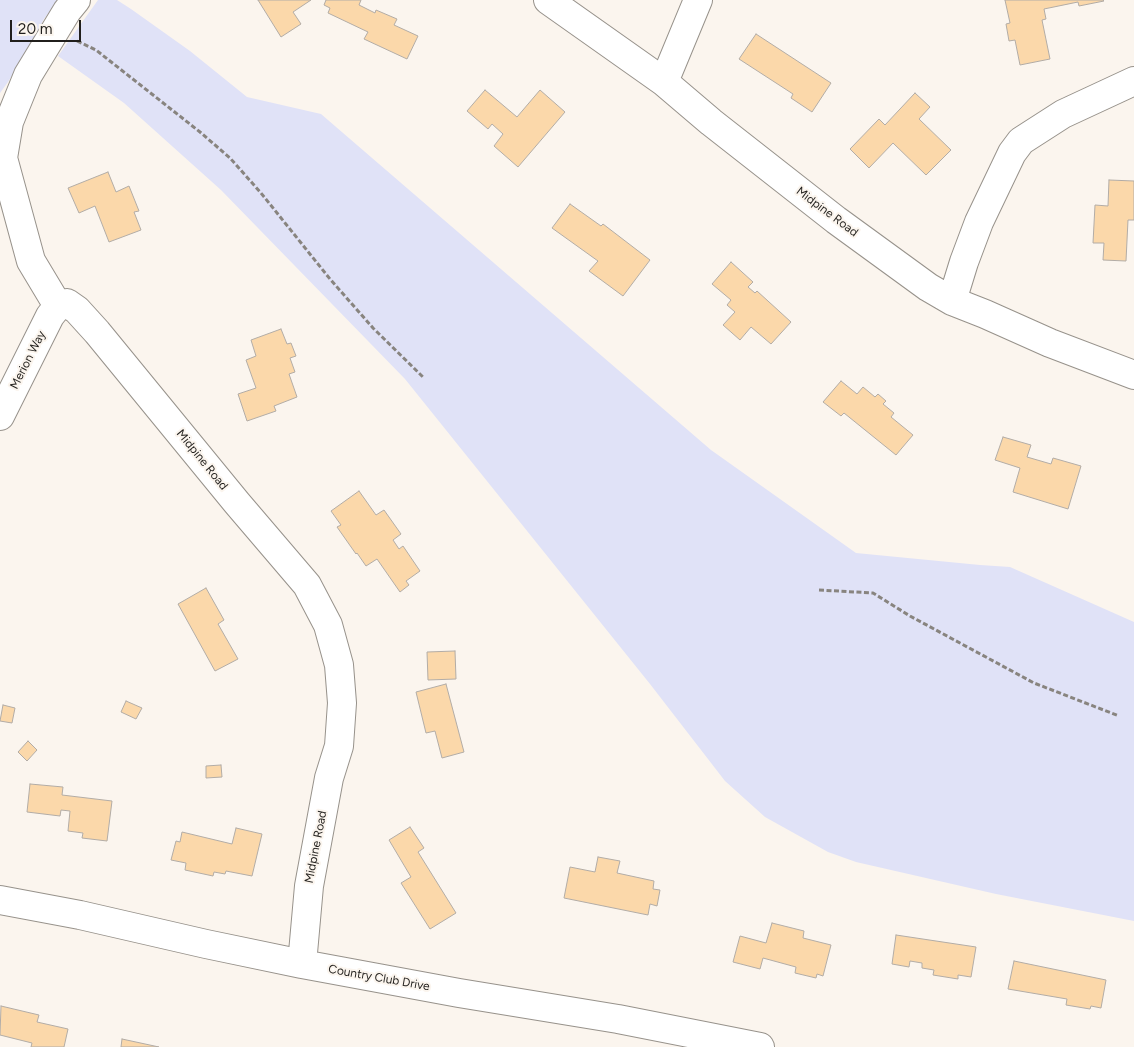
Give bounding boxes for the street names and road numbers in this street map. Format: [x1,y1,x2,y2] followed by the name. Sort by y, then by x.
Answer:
[793,184,861,240] street label: Midpine Road
[7,328,49,392] street label: Merion Way
[173,427,231,493] street label: Midpine Road
[302,809,330,885] street label: Midpine Road
[327,962,431,994] street label: Country Club Drive

